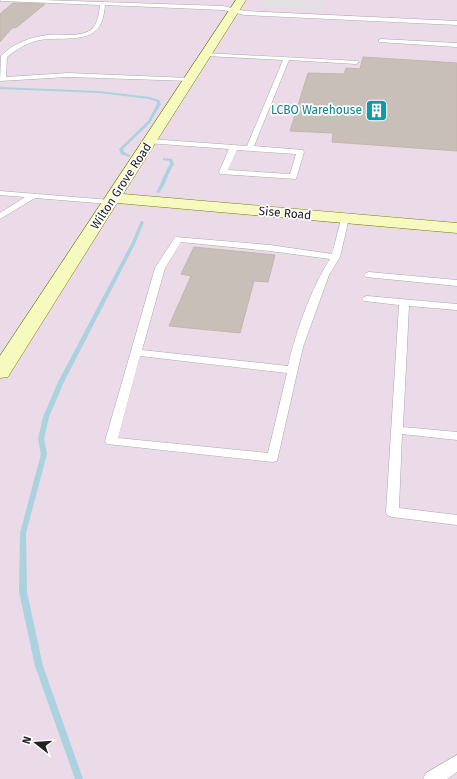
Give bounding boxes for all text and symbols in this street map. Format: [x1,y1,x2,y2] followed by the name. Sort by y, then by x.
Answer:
[364,97,390,123] building icon: LCBO Warehouse
[271,103,362,117] place label: LCBO Warehouse
[88,140,154,232] street label: Wilton Grove Road
[258,204,312,222] street label: Sise Road
[16,723,56,763] north arrow
[20,735,34,746] text: N

